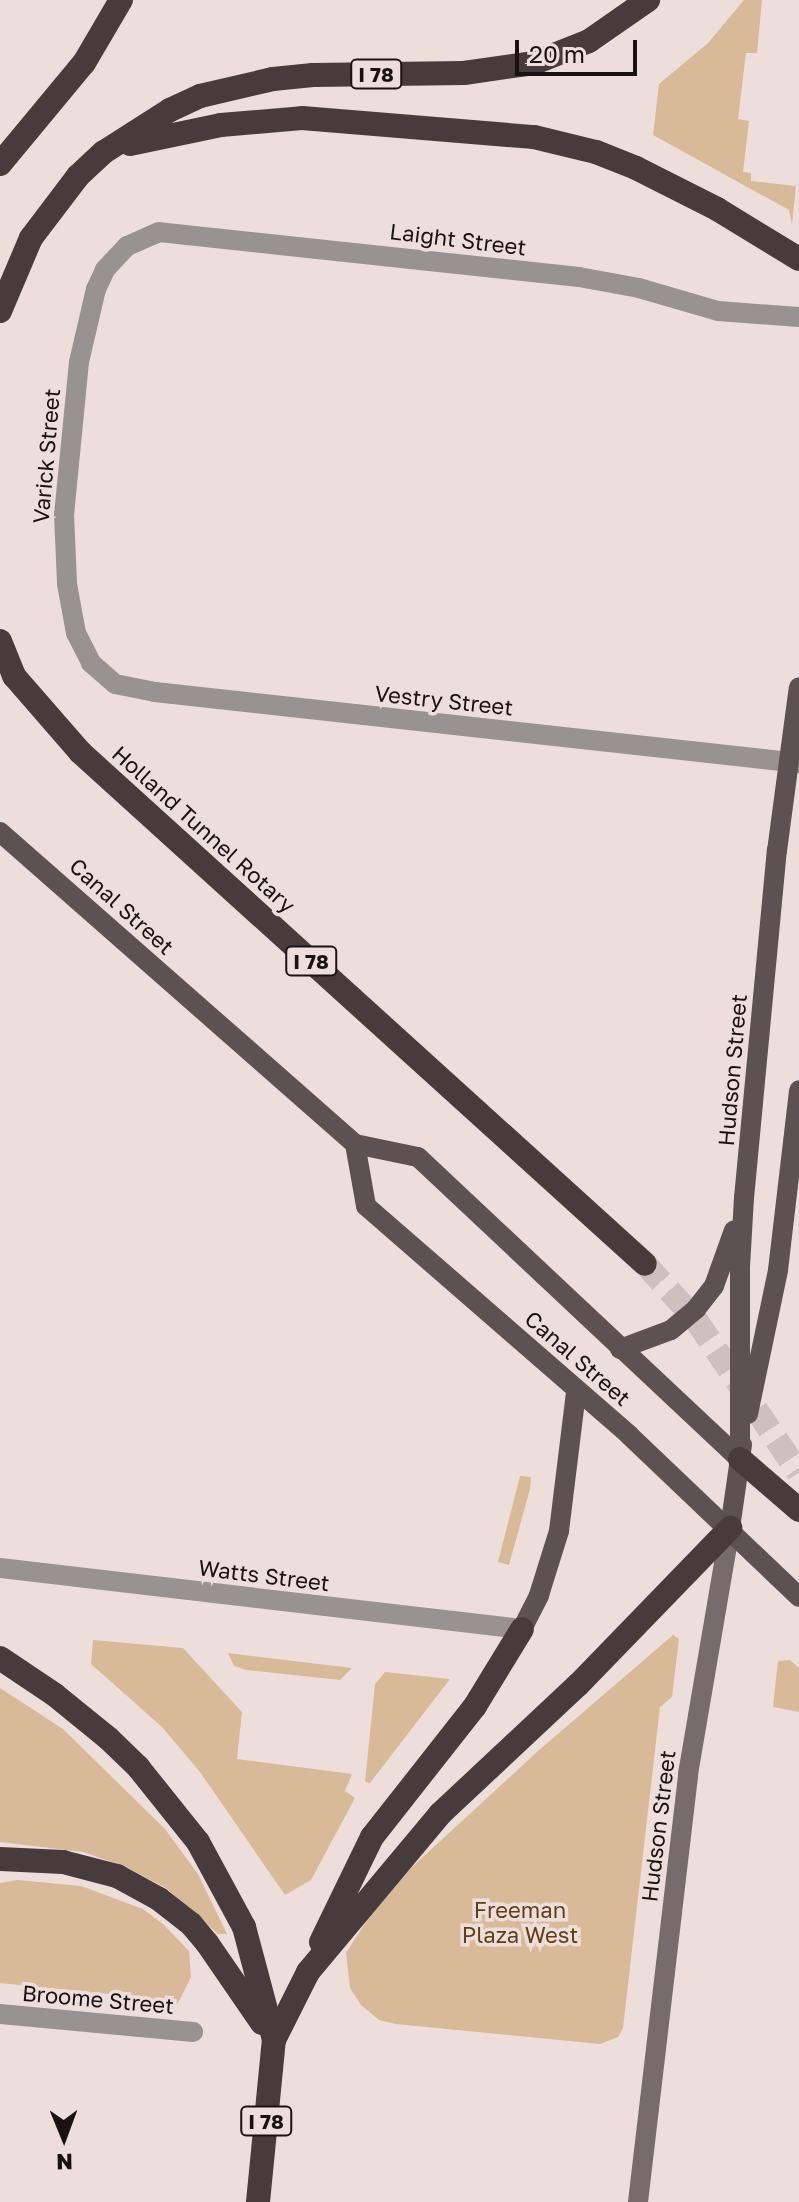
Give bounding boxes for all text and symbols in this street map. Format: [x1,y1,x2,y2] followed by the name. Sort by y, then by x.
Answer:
[519,24,641,74] scale bar
[529,39,585,68] text: 20 m
[350,58,402,90] road number: I 78
[388,218,528,260] street label: Laight Street
[27,387,65,525] street label: Varick Street
[374,680,514,720] street label: Vestry Street
[107,740,301,918] street label: Holland Tunnel Rotary
[64,852,180,960] street label: Canal Street
[285,945,337,977] road number: I 78
[712,993,752,1147] street label: Hudson Street
[520,1305,636,1411] street label: Canal Street
[197,1554,331,1596] street label: Watts Street
[636,1749,680,1903] street label: Hudson Street
[462,1896,578,1948] park label: Freeman Plaza West
[21,1979,175,2019] street label: Broome Street
[24,2098,104,2178] north arrow
[240,2105,292,2137] road number: I 78
[56,2149,73,2176] text: N

